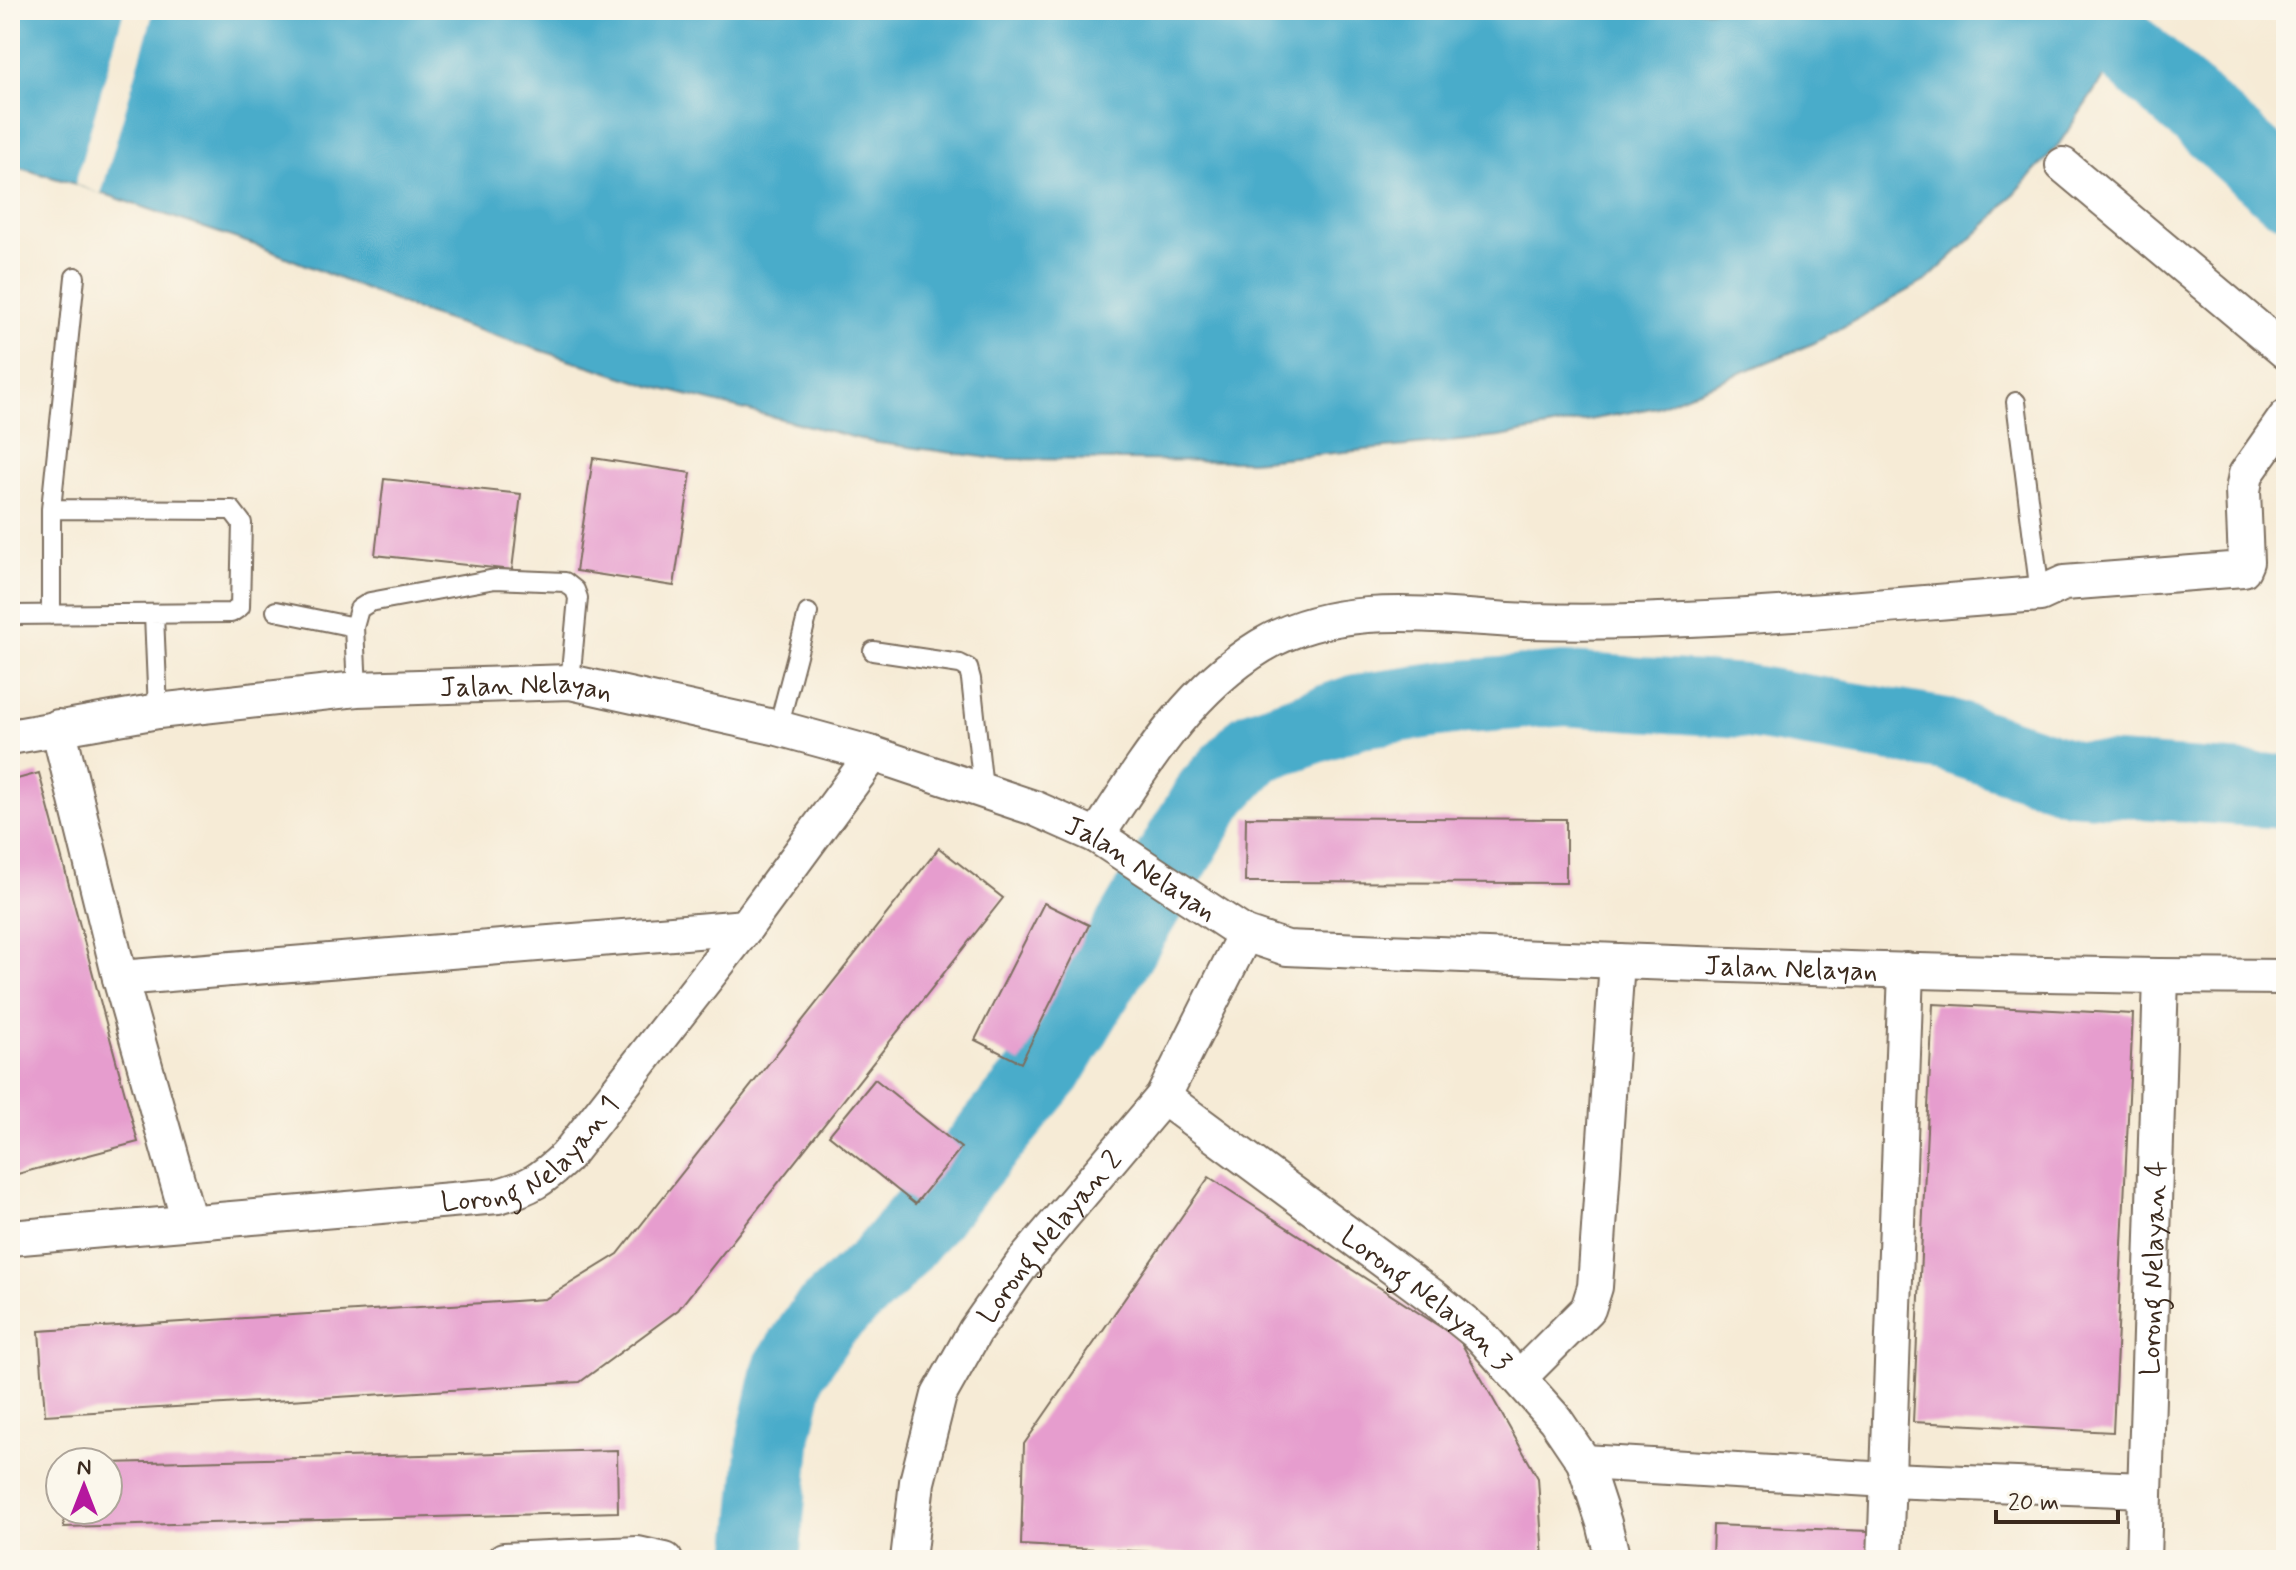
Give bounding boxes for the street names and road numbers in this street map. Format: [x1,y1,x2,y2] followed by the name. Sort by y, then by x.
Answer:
[439,666,616,712] street label: Jalan Nelayan
[1059,808,1223,931] street label: Jalan Nelayan
[1704,948,1878,991] street label: Jalan Nelayan
[439,1089,628,1222] street label: Lorong Nelayan 1
[970,1143,1132,1331] street label: Lorong Nelayan 2
[2133,1160,2176,1376] street label: Lorong Nelayan 4
[1332,1219,1520,1380] street label: Lorong Nelayan 3

